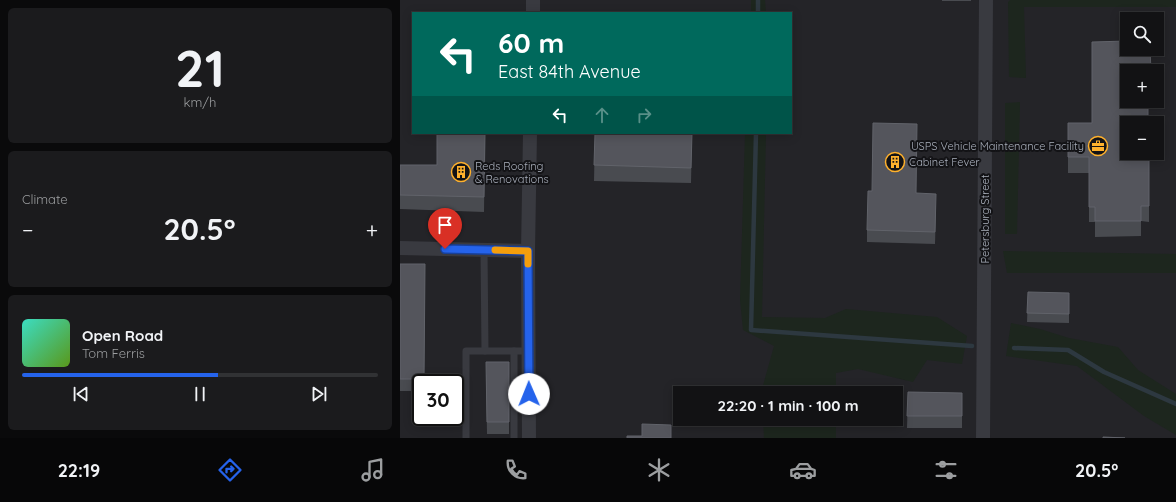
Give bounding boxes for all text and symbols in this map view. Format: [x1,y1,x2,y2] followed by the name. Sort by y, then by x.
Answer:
[1120,12,1164,160] map controls
[1120,12,1164,56] button: search
[498,25,564,60] text: 60 m
[432,28,484,80] icon: left
[175,35,225,100] text: 21
[498,60,641,83] text: East 84th Avenue
[1120,64,1164,108] button: +
[184,94,216,110] text: km/h
[549,104,571,126] icon: left
[591,104,613,126] icon: ahead
[633,104,655,126] icon: right
[1120,116,1164,160] button: −
[1087,135,1109,157] office icon: USPS Vehicle Maintenance Facility
[911,139,1084,153] place label: USPS Vehicle Maintenance Facility
[884,151,906,173] building icon: Cabinet Fever
[909,155,980,169] place label: Cabinet Fever
[475,159,549,186] place label: Reds Roofing & Renovations
[450,161,472,183] building icon: Reds Roofing & Renovations
[978,174,992,263] street label: Petersburg Street
[22,191,68,207] text: Climate
[428,208,462,249] pin
[164,210,236,248] text: 20.5°
[434,214,456,236] icon: arrive
[22,216,33,244] text: −
[366,216,378,244] text: +
[82,326,163,345] text: Open Road
[82,345,145,361] text: Tom Ferris
[508,373,550,415] position arrow
[412,374,464,426] speed limit sign: 30
[70,383,92,405] icon: previous
[189,383,211,405] icon: pause
[308,383,330,405] icon: next
[717,396,859,415] text: 22:20 · 1 min · 100 m
[216,456,244,484] icon: directions
[359,456,387,484] icon: music
[502,456,530,484] icon: phone
[645,456,673,484] icon: climate
[789,456,817,484] icon: car
[932,456,960,484] icon: filters
[58,459,100,482] text: 22:19
[1075,459,1118,482] text: 20.5°

